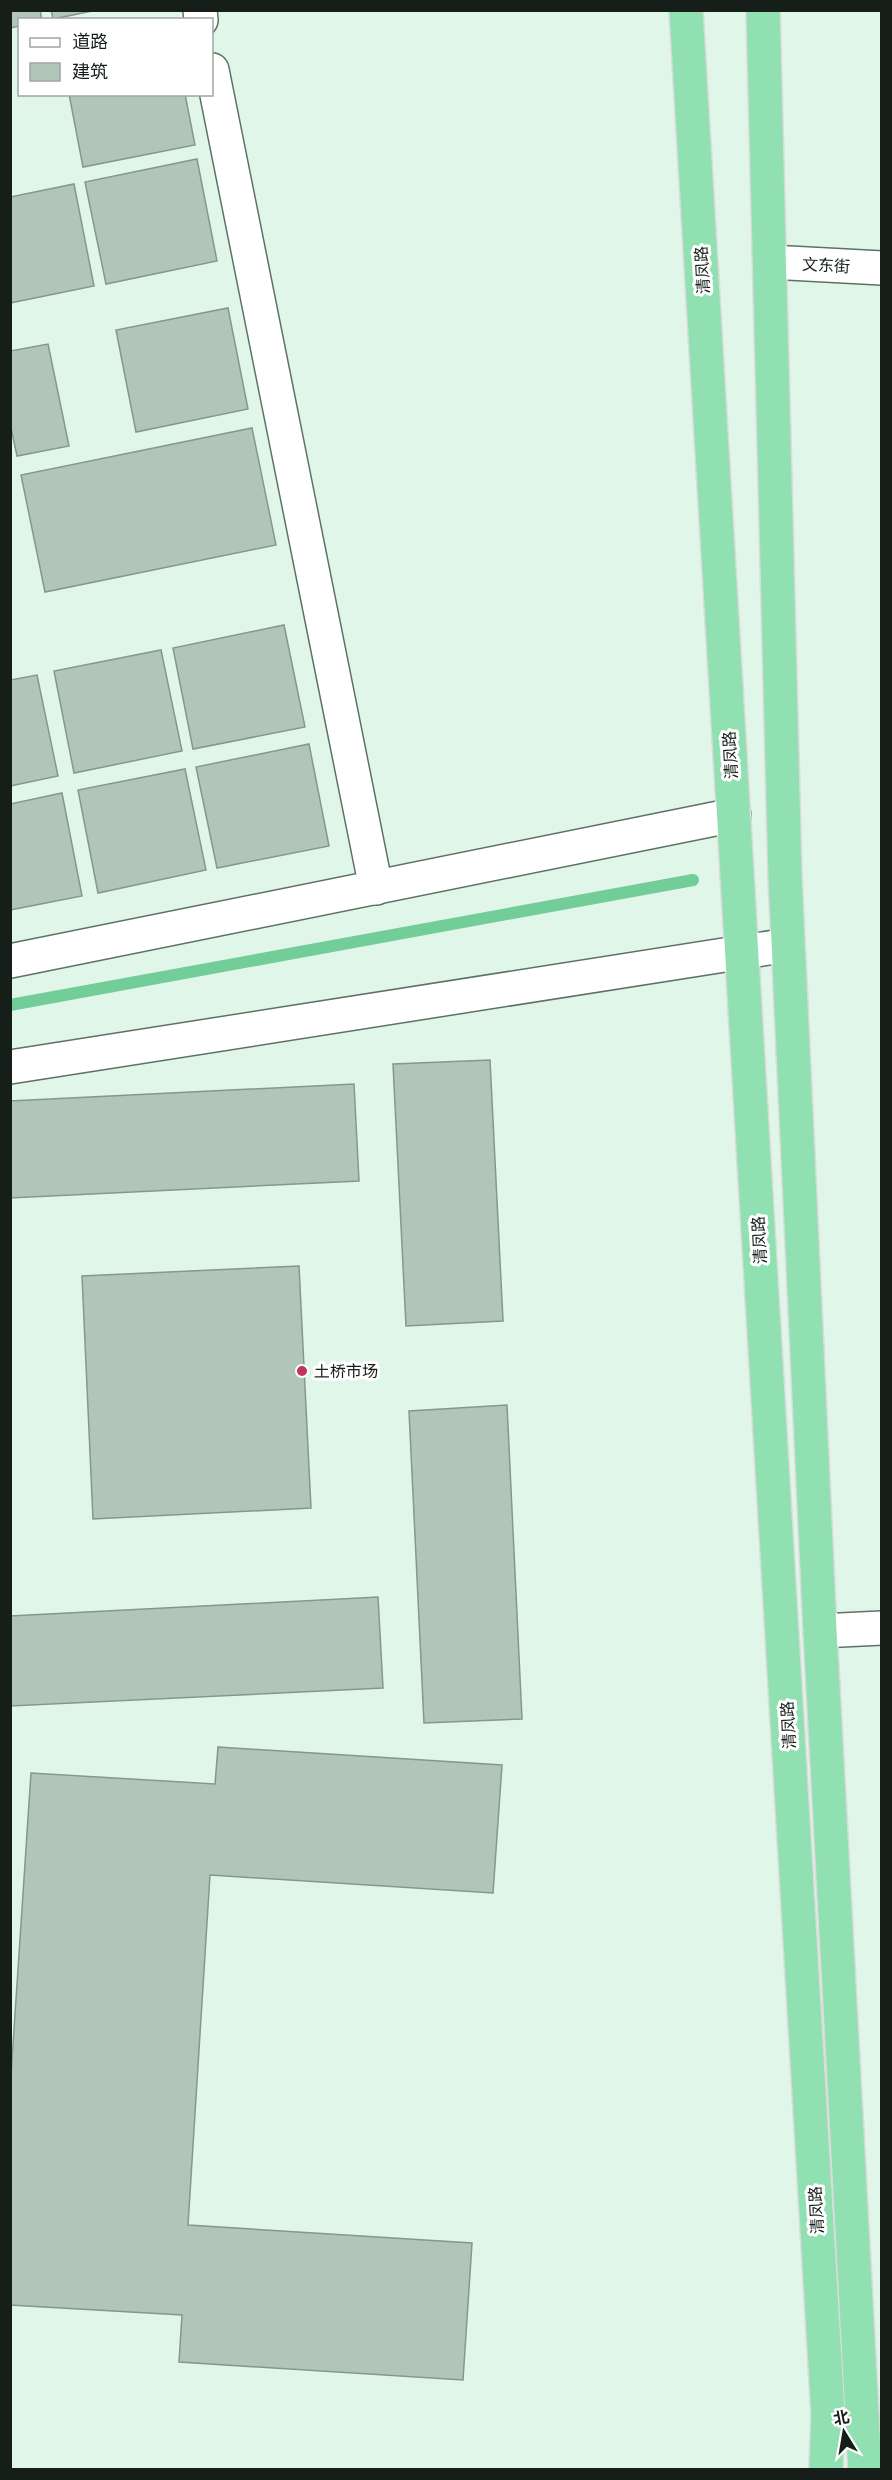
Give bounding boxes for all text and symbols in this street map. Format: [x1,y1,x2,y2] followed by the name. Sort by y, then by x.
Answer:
[18,18,213,96] legend
[72,30,108,53] text: 道路
[72,60,108,83] text: 建筑
[691,246,713,294] street label: 清凤路
[802,254,850,276] street label: 文东街
[719,731,741,779] street label: 清凤路
[748,1216,770,1264] street label: 清凤路
[314,1361,378,1381] place label: 土桥市场
[295,1364,309,1378] marker: 土桥市场
[777,1701,799,1749] street label: 清凤路
[805,2186,827,2234] street label: 清凤路
[814,2402,874,2462] north arrow
[831,2406,851,2429] text: 北

